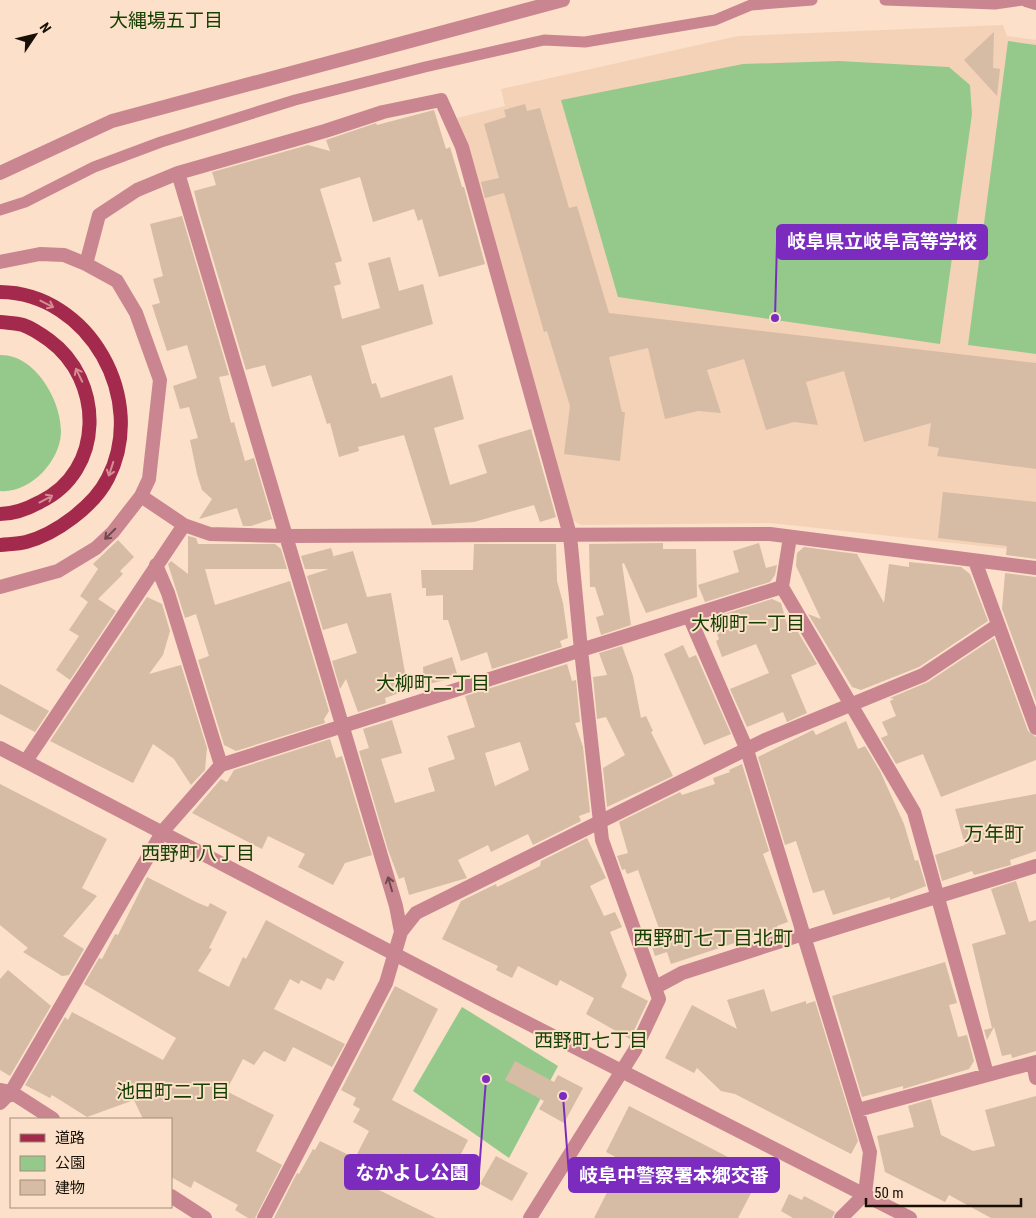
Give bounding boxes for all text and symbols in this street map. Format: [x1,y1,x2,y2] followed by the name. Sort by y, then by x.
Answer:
[109,9,223,32] district label: 大縄場五丁目
[10,10,60,60] north arrow
[37,19,55,36] text: N
[777,225,987,259] callout: 岐阜県立岐阜高等学校
[787,230,977,253] text: 岐阜県立岐阜高等学校
[39,299,54,309] one-way arrow
[73,367,83,382] one-way arrow
[106,461,116,477] one-way arrow
[38,494,53,503] one-way arrow
[105,528,117,540] one-way arrow
[691,612,805,635] district label: 大柳町一丁目
[376,672,490,695] district label: 大柳町二丁目
[964,822,1024,846] district label: 万年町
[141,842,255,865] district label: 西野町八丁目
[384,877,394,893] one-way arrow
[633,926,793,950] district label: 西野町七丁目北町
[534,1029,648,1052] district label: 西野町七丁目
[116,1080,230,1103] district label: 池田町二丁目
[10,1118,172,1208] legend
[55,1129,85,1147] text: 道路
[55,1154,85,1172] text: 公園
[345,1155,479,1189] callout: なかよし公園
[569,1158,779,1192] callout: 岐阜中警察署本郷交番
[355,1161,469,1184] text: なかよし公園
[579,1164,769,1187] text: 岐阜中警察署本郷交番
[866,1176,1021,1208] scale bar
[55,1179,85,1197] text: 建物
[874,1184,904,1202] text: 50 m

